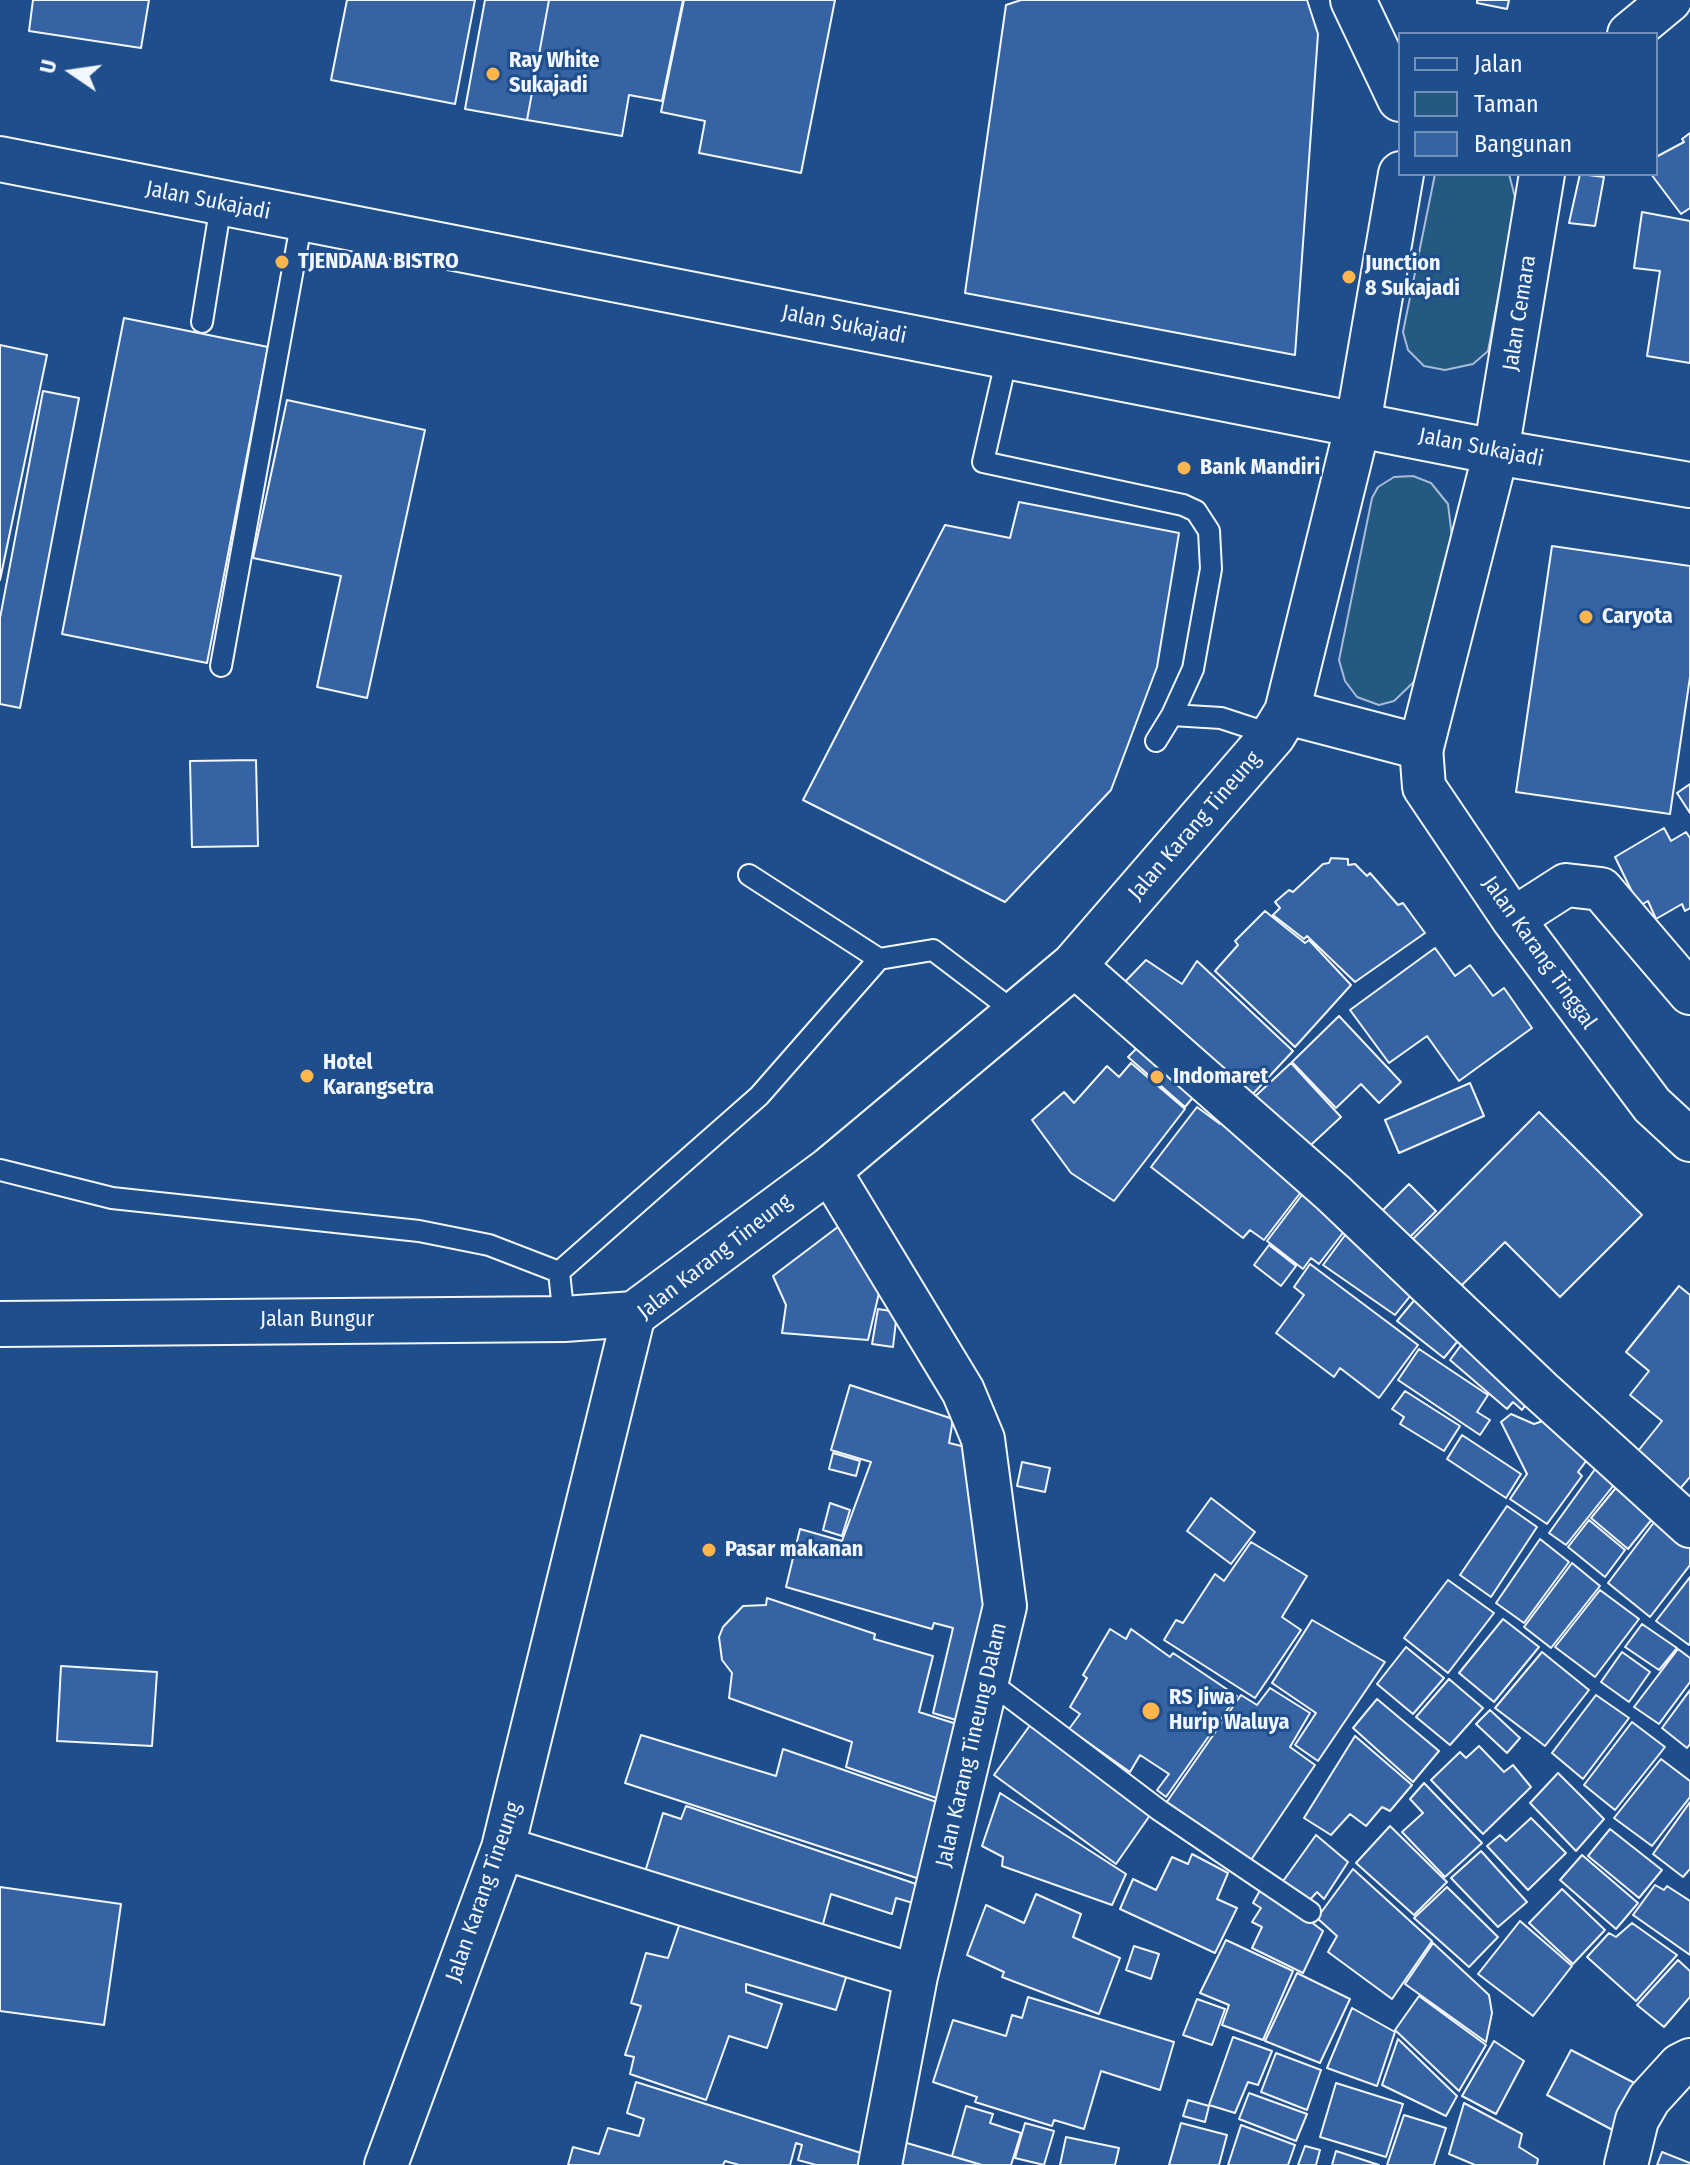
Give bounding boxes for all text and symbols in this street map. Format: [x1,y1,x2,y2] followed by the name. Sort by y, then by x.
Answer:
[32,32,112,112] north arrow
[1398,32,1658,176] legend
[509,48,600,100] place label: Ray White Sukajadi
[1474,50,1523,78] text: Jalan
[34,57,63,76] text: U
[484,65,502,83] marker: Ray White Sukajadi
[1474,90,1539,118] text: Taman
[1474,130,1572,158] text: Bangunan
[143,176,273,226] street label: Jalan Sukajadi
[298,249,459,275] place label: TJENDANA BISTRO
[1365,251,1460,302] place label: Junction 8 Sukajadi
[273,253,291,271] marker: TJENDANA BISTRO
[1498,253,1542,373] street label: Jalan Cemara
[1340,268,1358,286] marker: Junction 8 Sukajadi
[779,300,909,350] street label: Jalan Sukajadi
[1416,423,1546,473] street label: Jalan Sukajadi
[1200,455,1320,481] place label: Bank Mandiri
[1175,459,1193,477] marker: Bank Mandiri
[1602,604,1673,630] place label: Caryota
[1577,608,1595,626] marker: Caryota
[1123,746,1267,906] street label: Jalan Karang Tineung
[1476,871,1602,1035] street label: Jalan Karang Tinggal
[323,1050,434,1102] place label: Hotel Karangsetra
[1173,1064,1268,1090] place label: Indomaret
[298,1067,316,1085] marker: Hotel Karangsetra
[1148,1068,1166,1086] marker: Indomaret
[633,1189,797,1325] street label: Jalan Karang Tineung
[260,1307,374,1333] street label: Jalan Bungur
[725,1537,863,1563] place label: Pasar makanan
[700,1541,718,1559] marker: Pasar makanan
[931,1620,1013,1870] street label: Jalan Karang Tineung Dalam
[1169,1685,1289,1736] place label: RS Jiwa Hurip Waluya
[1140,1700,1162,1722] marker: RS Jiwa Hurip Waluya
[441,1799,527,1985] street label: Jalan Karang Tineung

